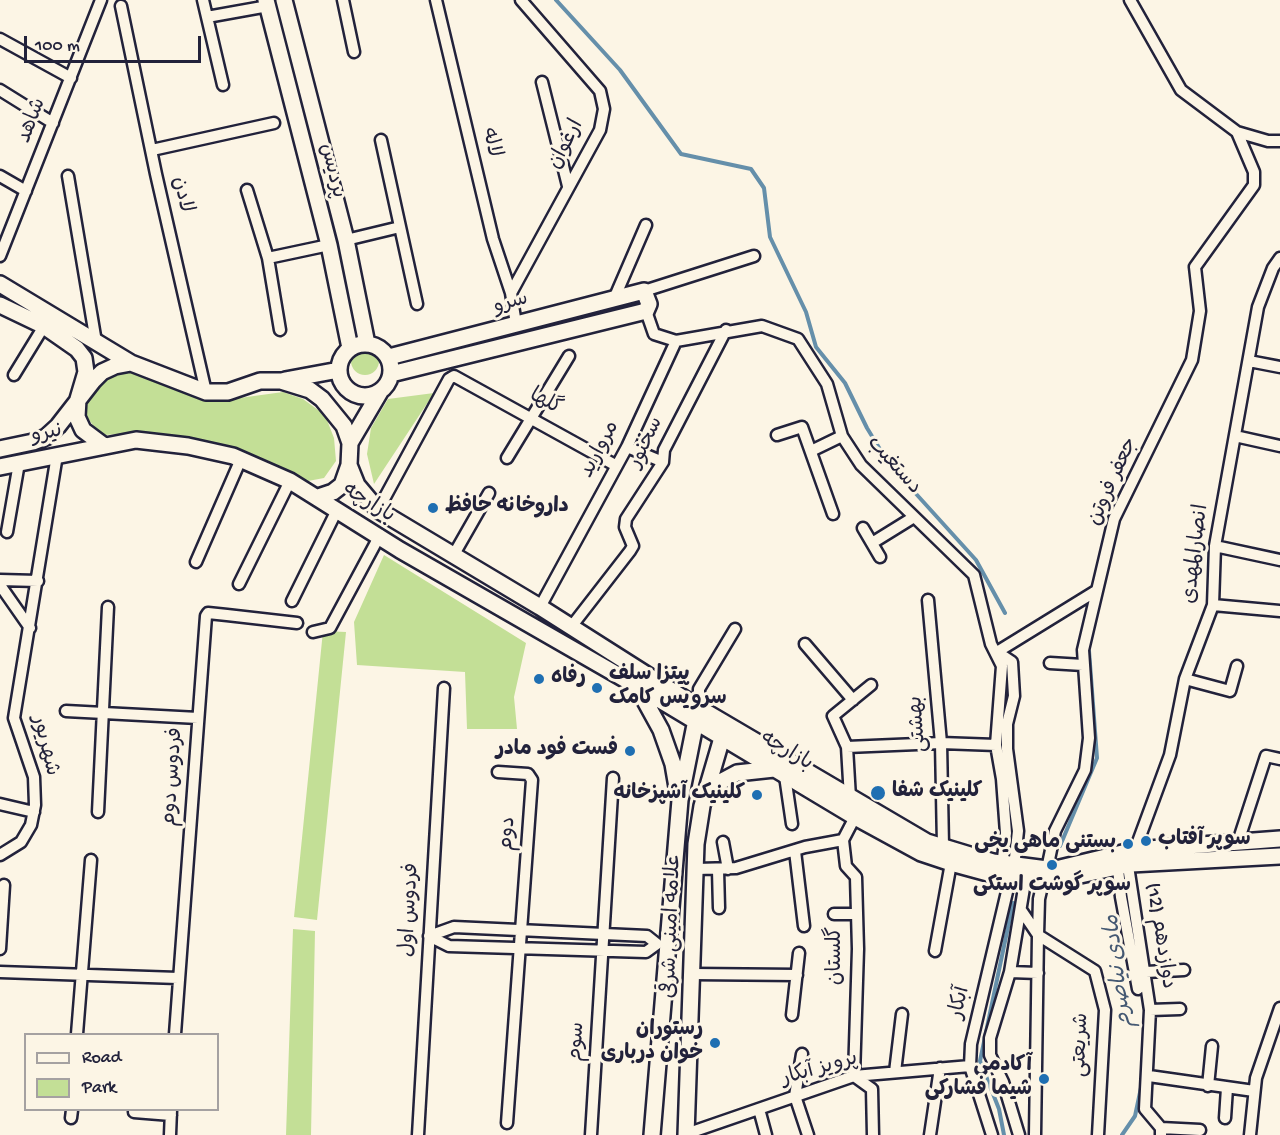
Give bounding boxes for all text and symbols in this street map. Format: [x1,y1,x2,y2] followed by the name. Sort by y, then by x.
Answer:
[27,24,204,62] scale bar
[35,36,80,57] text: 100 m
[13,95,53,147] street label: شاهد
[544,116,590,174] street label: ارغوان
[474,126,506,160] street label: لاله
[312,141,350,201] street label: پردیس
[165,174,197,216] street label: لادن
[491,287,531,321] street label: سرو
[524,384,566,422] street label: گلها
[624,413,670,473] street label: سخنور
[576,417,626,483] street label: مروارید
[29,419,65,451] street label: نیرو
[860,432,926,500] street label: دستغیب
[1083,434,1145,530] street label: جعفر فروتن
[337,478,399,530] street label: بازارچه
[445,495,569,521] place label: داروخانه حافظ
[426,501,440,515] marker: داروخانه حافظ
[1178,503,1216,605] street label: انصارالمهدی
[609,663,727,713] place label: پیتزا سلف سرویس کامک
[551,666,586,692] place label: رفاه
[532,672,546,686] marker: رفاه
[590,681,604,695] marker: پیتزا سلف سرویس کامک
[904,695,934,753] street label: بهشتی
[24,713,64,779] street label: شهریور
[158,727,190,827] street label: فردوس دوم
[755,727,817,777] street label: بازارچه
[496,738,618,764] place label: فست فود مادر
[623,744,637,758] marker: فست فود مادر
[892,780,982,806] place label: کلینیک شفا
[613,782,745,808] place label: کلینیک آشپزخانه
[869,784,887,802] marker: کلینیک شفا
[750,788,764,802] marker: کلینیک آشپزخانه
[495,816,523,852] street label: دوم
[1158,828,1251,854] place label: سوپر آفتاب
[974,831,1116,857] place label: بستنی ماهی یخی
[1139,834,1153,848] marker: سوپر آفتاب
[1121,837,1135,851] marker: بستنی ماهی یخی
[658,853,688,999] street label: علامه امینی شرقی
[1045,858,1059,872] marker: سوپر گوشت استکی
[396,862,426,958] street label: فردوس اول
[973,874,1131,900] place label: سوپر گوشت استکی
[1138,881,1180,991] street label: دوازدهم (12)
[1100,913,1140,1029] water label: مادی نیاصرم
[824,927,850,985] street label: گلستان
[945,984,977,1022] street label: آبکار
[1068,1012,1096,1078] street label: شریعتی
[601,1018,703,1068] place label: رستوران خوان درباری
[564,1021,592,1063] street label: سوم
[24,1033,219,1111] legend
[708,1036,722,1050] marker: رستوران خوان درباری
[779,1047,861,1093] street label: پرویز آبکار
[82,1048,121,1069] text: Road
[925,1054,1032,1104] place label: آکادمی شیما فشارکی
[1037,1072,1051,1086] marker: آکادمی شیما فشارکی
[82,1078,116,1099] text: Park

